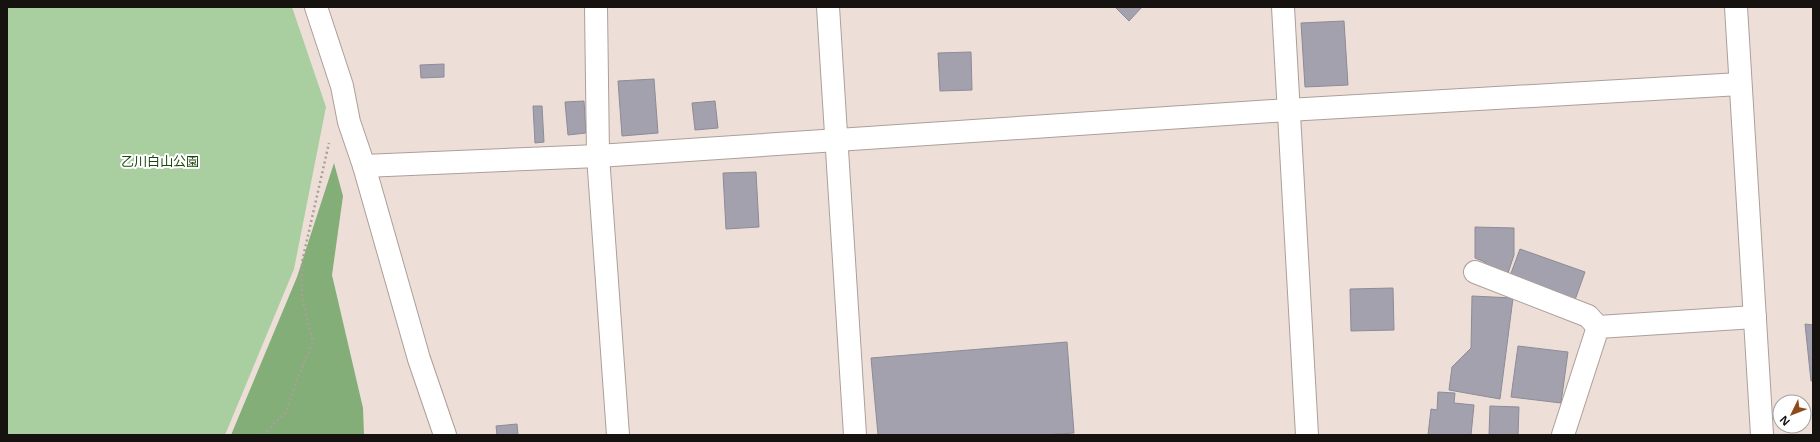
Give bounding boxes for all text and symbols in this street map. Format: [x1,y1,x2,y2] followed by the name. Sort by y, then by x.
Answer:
[121,152,199,170] park label: 乙川白山公園
[1772,394,1812,434] north arrow
[1776,413,1793,430] text: N

